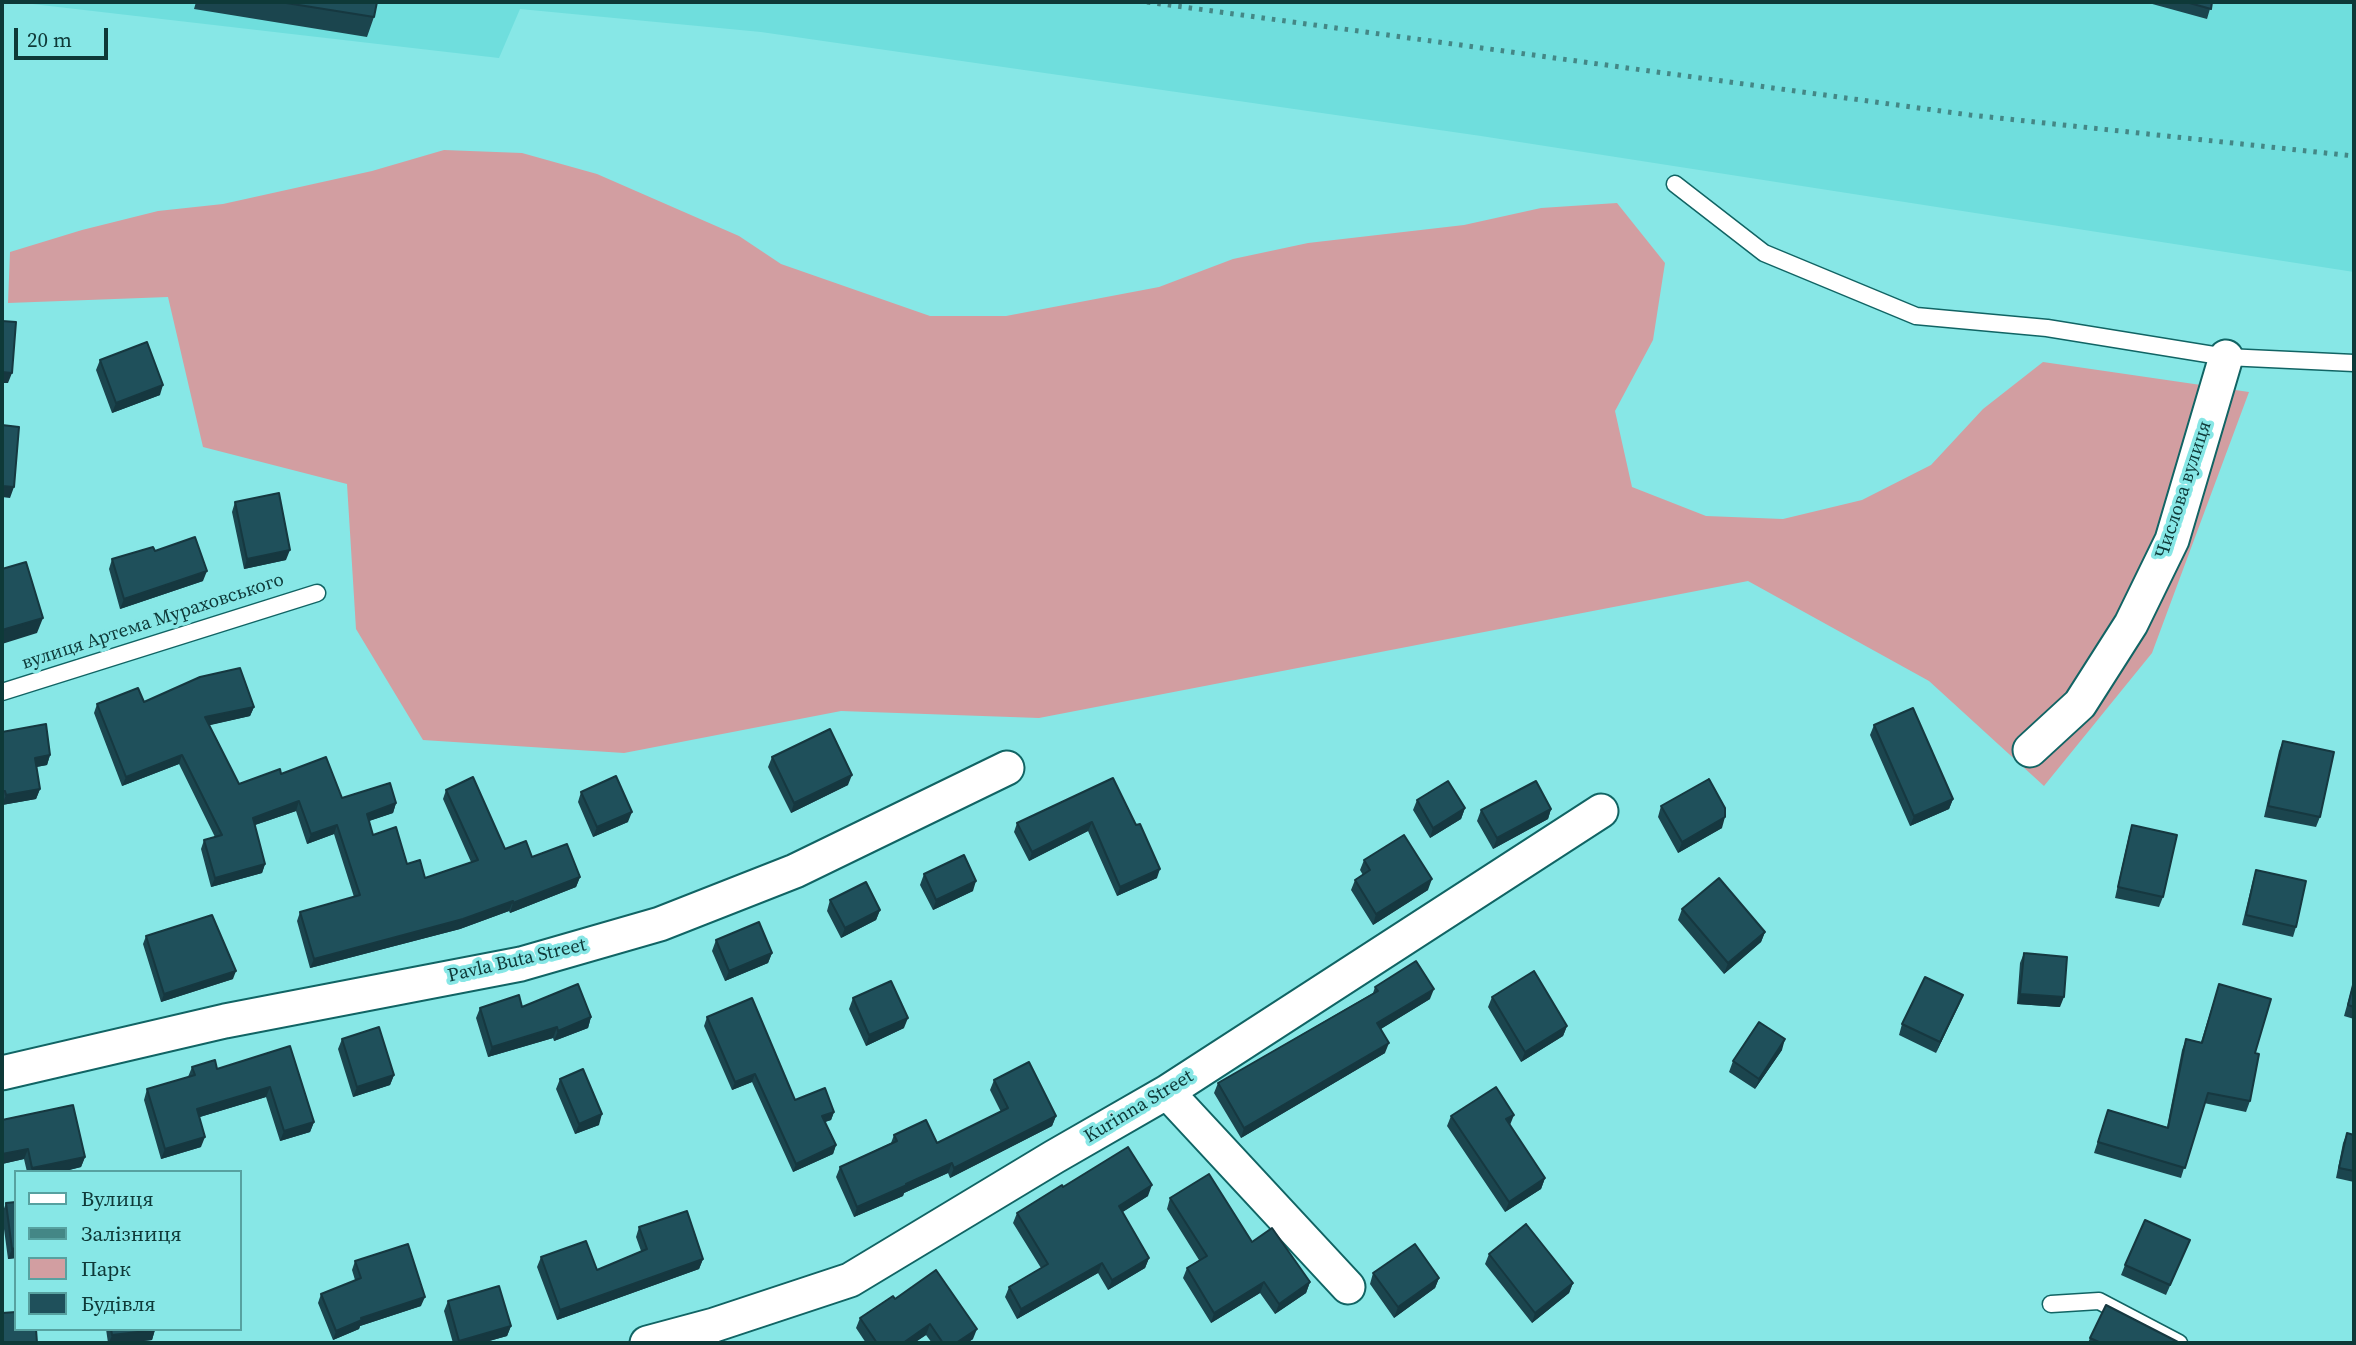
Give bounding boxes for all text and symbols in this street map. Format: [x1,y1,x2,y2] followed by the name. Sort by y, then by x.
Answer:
[18,14,112,58] scale bar
[27,25,72,54] text: 20 m
[2151,418,2217,562] street label: Числова вулиця
[19,569,287,675] street label: вулиця Артема Мураховського
[446,934,588,988] street label: Pavla Buta Street
[1080,1065,1198,1149] street label: Kurinna Street
[14,1170,242,1331] legend
[81,1184,154,1213] text: Вулиця
[81,1219,182,1248] text: Залізниця
[81,1254,131,1283] text: Парк
[81,1289,156,1318] text: Будівля

